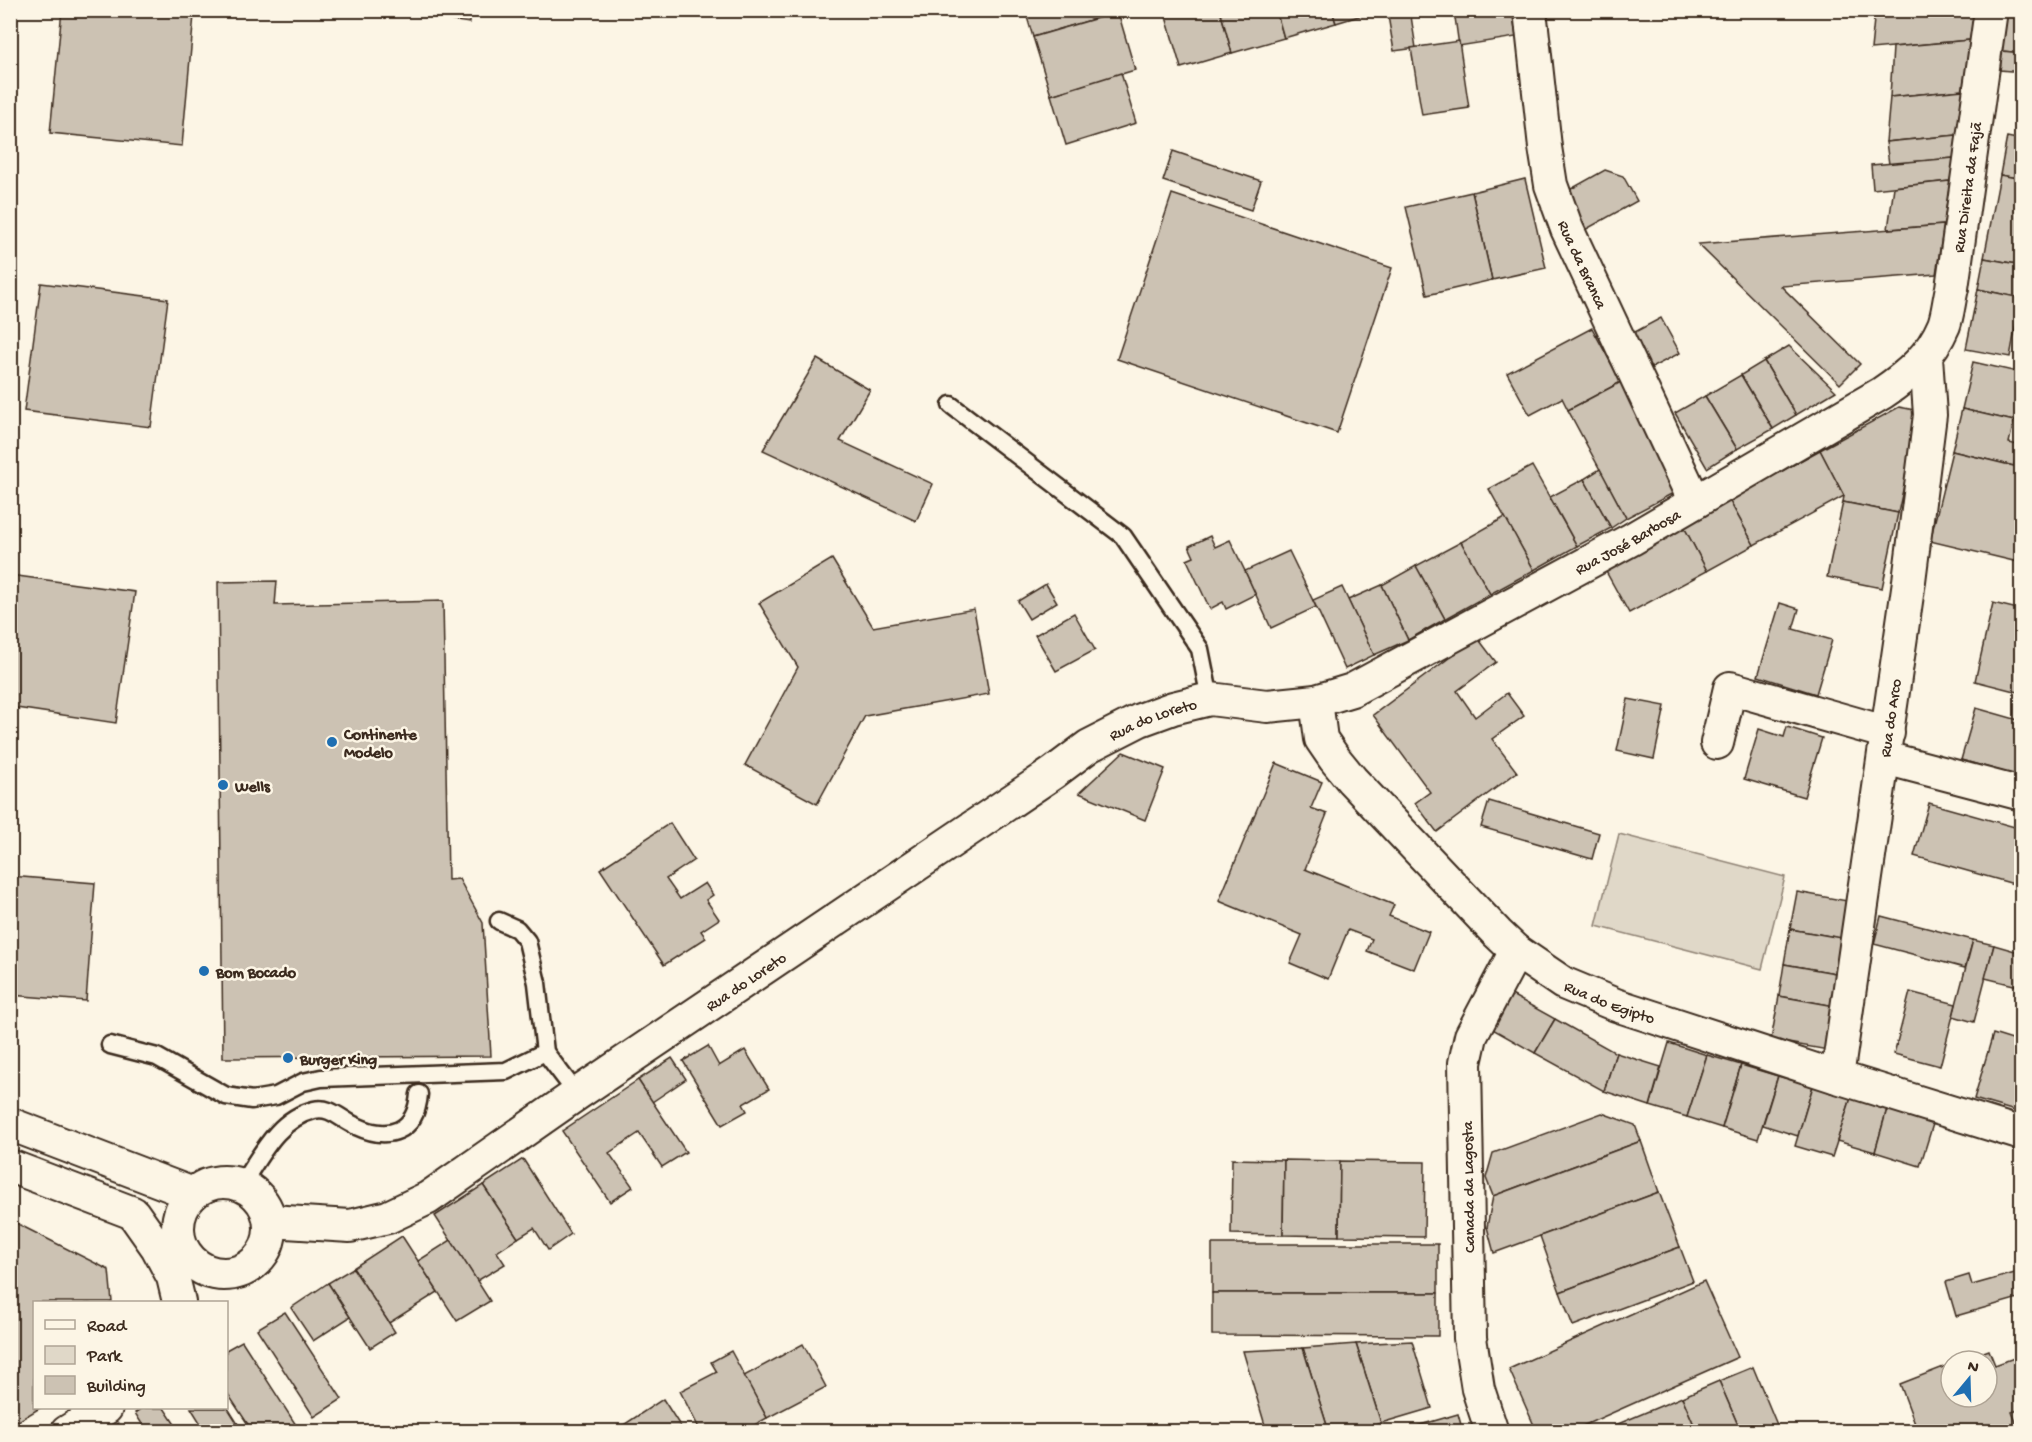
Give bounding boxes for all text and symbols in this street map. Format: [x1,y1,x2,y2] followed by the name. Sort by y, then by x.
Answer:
[1951,120,1988,254] street label: Rua Direita da Fajã
[1552,219,1610,314] street label: Rua da Branca
[1573,506,1686,581] street label: Rua José Barbosa
[1878,678,1908,759] street label: Rua do Arco
[1107,697,1199,747] street label: Rua do Loreto
[343,727,418,764] place label: Continente Modelo
[325,735,339,749] marker: Continente Modelo
[216,778,230,792] marker: Wells
[234,779,271,798] place label: Wells
[703,950,791,1017] street label: Rua do Loreto
[197,964,211,978] marker: Bom Bocado
[215,965,297,984] place label: Bom Bocado
[1561,979,1657,1030] street label: Rua do Egipto
[281,1051,295,1065] marker: Burger King
[299,1052,377,1071] place label: Burger King
[1460,1120,1481,1253] street label: Canada da Lagosta
[33,1301,228,1409] legend
[87,1317,128,1338] text: Road
[86,1347,123,1368] text: Park
[1939,1349,1999,1409] north arrow
[1965,1357,1981,1379] text: N
[86,1377,146,1398] text: Building

